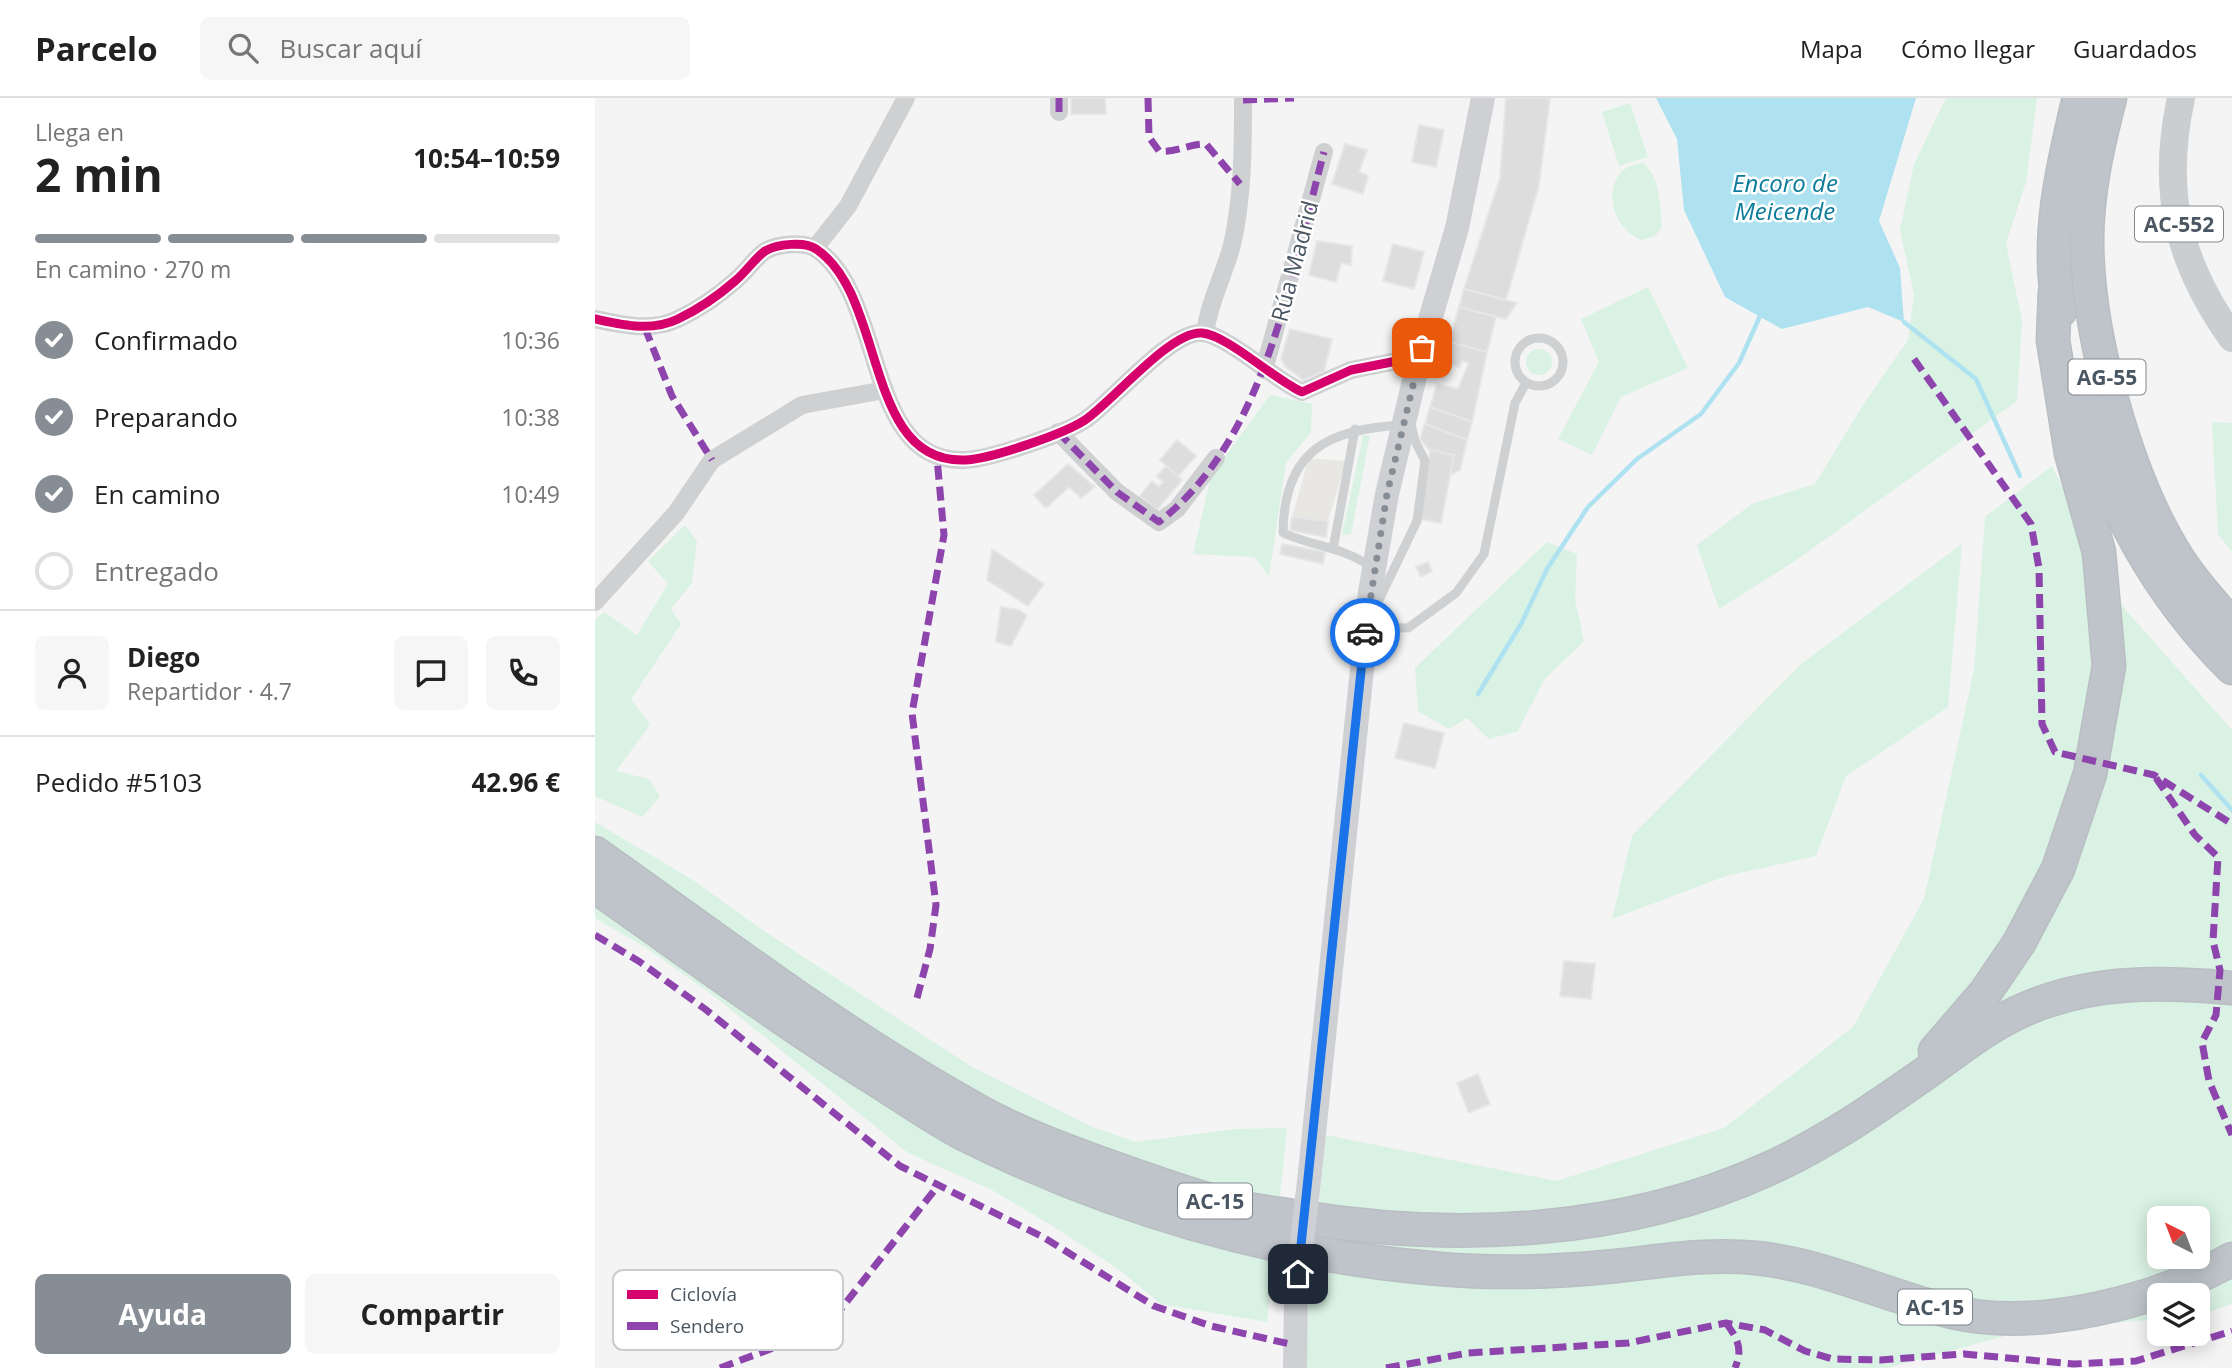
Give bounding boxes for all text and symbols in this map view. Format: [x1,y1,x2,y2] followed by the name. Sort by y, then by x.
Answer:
[200,17,690,80] search box
[35,26,158,71] text: Parcelo
[224,29,262,67] icon: search
[280,30,422,66] text: Buscar aquí
[1800,32,1863,65] text: Mapa
[1901,32,2035,65] text: Cómo llegar
[2073,32,2197,65] text: Guardados
[35,116,124,148] text: Llega en
[413,140,560,176] text: 10:54–10:59
[35,143,163,205] text: 2 min
[1732,166,1838,227] water label: Encoro de Meicende
[1263,197,1325,325] street label: Rúa Madrid
[2135,206,2223,242] road number: AC-552
[35,253,231,285] text: En camino · 270 m
[1392,318,1452,378] pin
[35,321,73,359] icon: check
[94,322,238,358] text: Confirmado
[501,324,560,356] text: 10:36
[1403,329,1441,367] icon: bag
[2069,360,2145,394] road number: AG-55
[35,398,73,436] icon: check
[94,399,238,435] text: Preparando
[501,401,560,433] text: 10:38
[35,475,73,513] icon: check
[94,476,220,512] text: En camino
[501,478,560,510] text: 10:49
[94,553,219,589] text: Entregado
[1330,598,1400,668] courier
[1346,614,1384,652] icon: car
[35,636,109,710] button: person
[394,636,468,710] button: chat
[486,636,560,710] button: phone
[127,639,200,675] text: Diego
[127,675,292,707] text: Repartidor · 4.7
[35,764,202,800] text: Pedido #5103
[472,764,560,800] text: 42.96 €
[1178,1184,1252,1218] road number: AC-15
[2147,1206,2210,1269] north arrow
[2147,1206,2210,1346] map controls
[1268,1244,1328,1304] pin
[1279,1255,1317,1293] icon: home
[613,1270,843,1350] legend
[35,1274,291,1354] button: Ayuda
[305,1274,560,1354] button: Compartir
[670,1281,737,1307] text: Ciclovía
[2147,1283,2210,1346] button: layers
[1898,1290,1972,1324] road number: AC-15
[670,1313,744,1339] text: Sendero

